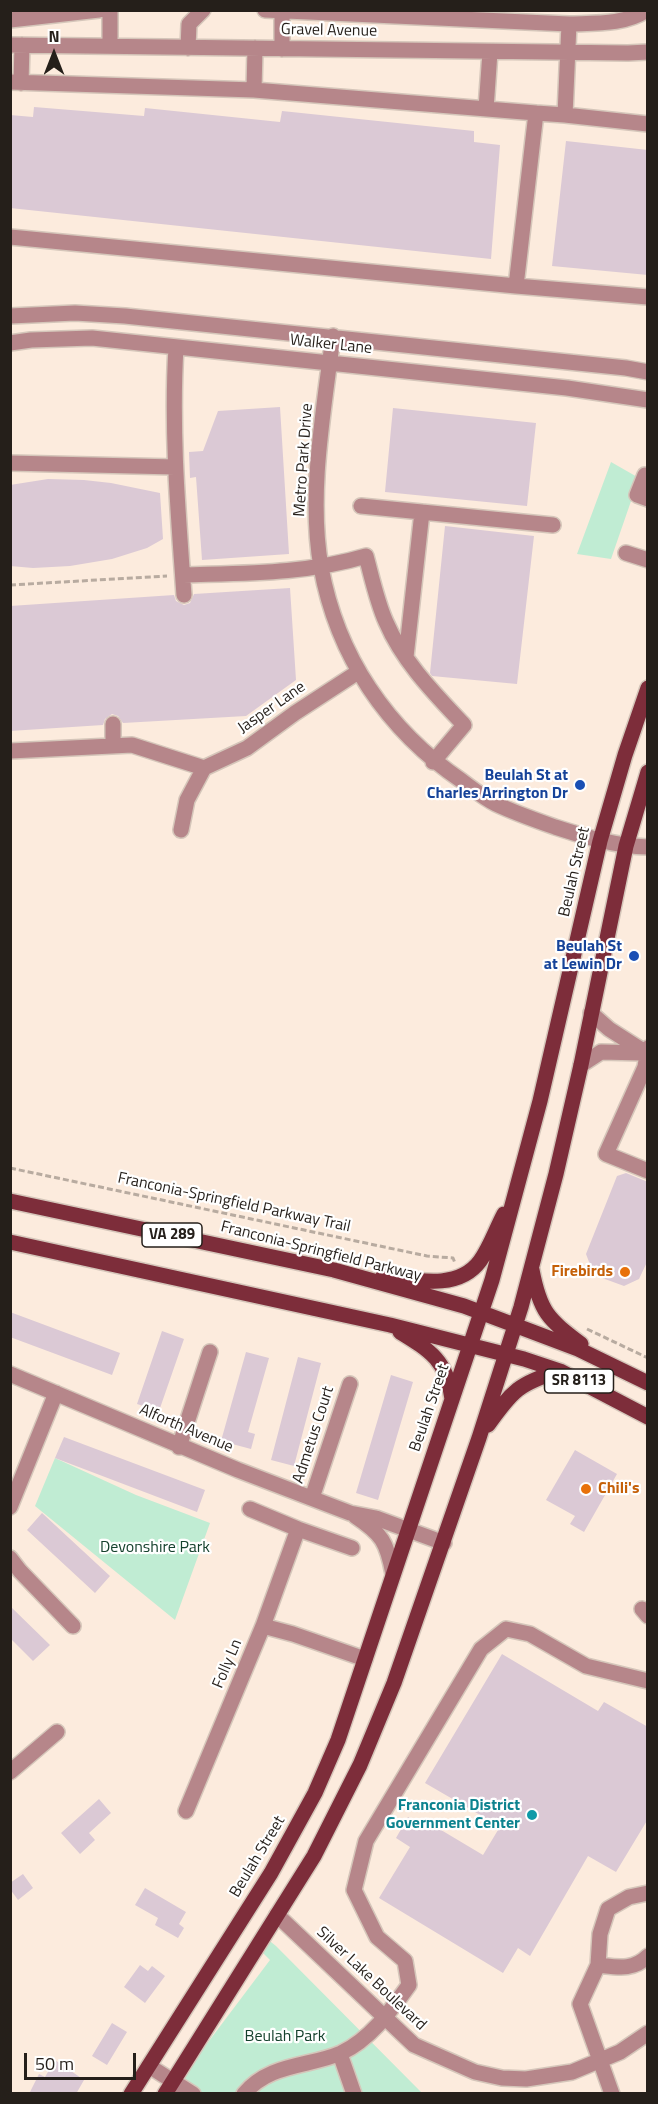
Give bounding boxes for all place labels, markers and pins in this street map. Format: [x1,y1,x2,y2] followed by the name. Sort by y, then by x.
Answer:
[427,766,568,804] place label: Beulah St at Charles Arrington Dr
[573,778,587,792] marker: Beulah St at Charles Arrington Dr
[544,937,622,975] place label: Beulah St at Lewin Dr
[627,949,641,963] marker: Beulah St at Lewin Dr
[551,1262,613,1282] place label: Firebirds
[618,1265,632,1279] marker: Firebirds
[598,1479,639,1499] place label: Chili's
[579,1482,593,1496] marker: Chili's
[386,1796,520,1834] place label: Franconia District Government Center
[525,1808,539,1822] marker: Franconia District Government Center

